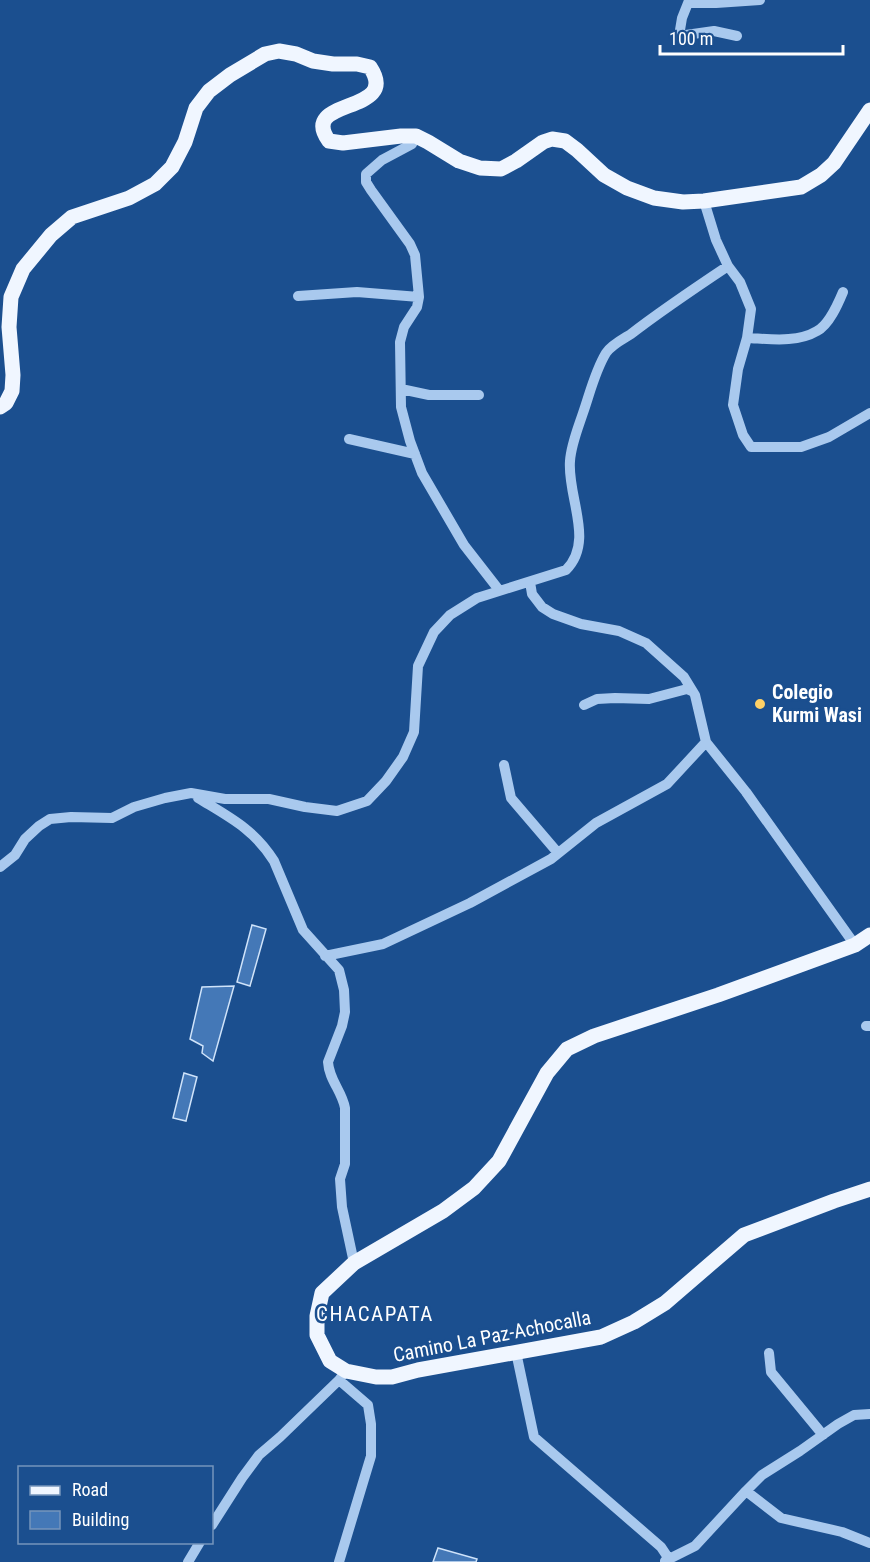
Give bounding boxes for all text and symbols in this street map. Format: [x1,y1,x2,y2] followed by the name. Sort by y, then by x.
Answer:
[660,18,843,56] scale bar
[669,28,713,49] text: 100 m
[772,680,862,727] place label: Colegio Kurmi Wasi
[753,697,767,711] marker: Colegio Kurmi Wasi
[316,1302,434,1326] district label: CHACAPATA
[391,1305,593,1367] street label: Camino La Paz-Achocalla
[18,1466,213,1544] legend
[72,1479,108,1500] text: Road
[72,1509,129,1530] text: Building

